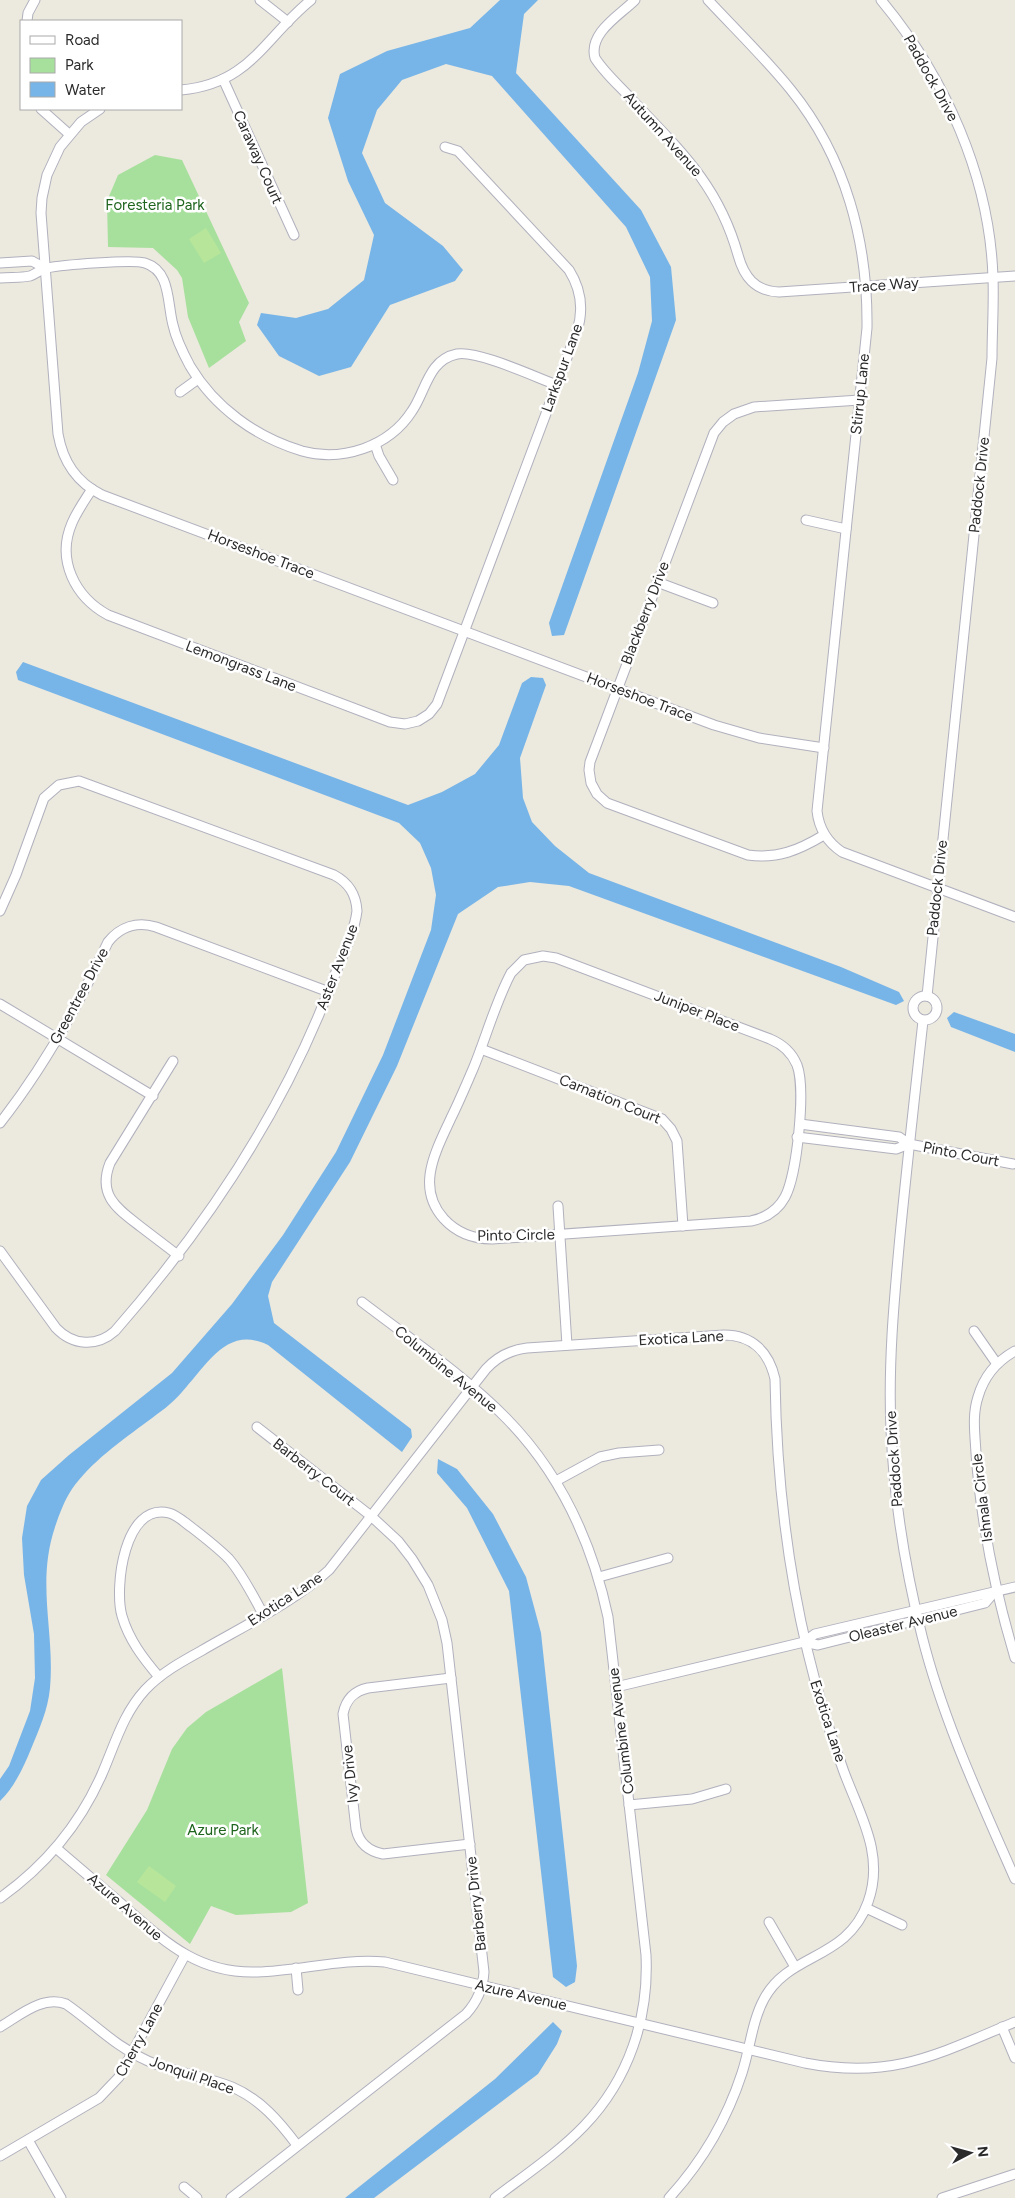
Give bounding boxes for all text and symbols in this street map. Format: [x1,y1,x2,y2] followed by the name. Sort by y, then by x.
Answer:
[20,20,182,110] legend
[65,31,100,49] text: Road
[900,32,962,124] street label: Paddock Drive
[65,56,94,74] text: Park
[65,81,105,99] text: Water
[620,88,706,180] street label: Autumn Avenue
[229,107,287,207] street label: Caraway Court
[105,196,205,214] park label: Foresteria Park
[849,274,919,296] street label: Trace Way
[538,321,586,415] street label: Larkspur Lane
[847,353,873,435] street label: Stirrup Lane
[965,436,993,534] street label: Paddock Drive
[205,525,317,583] street label: Horseshoe Trace
[617,559,673,667] street label: Blackberry Drive
[183,637,299,695] street label: Lemongrass Lane
[584,668,696,726] street label: Horseshoe Trace
[923,839,951,937] street label: Paddock Drive
[312,922,362,1012] street label: Aster Avenue
[46,945,112,1047] street label: Greentree Drive
[652,987,742,1035] street label: Juniper Place
[557,1070,664,1128] street label: Carnation Court
[921,1138,1001,1170] street label: Pinto Court
[477,1225,555,1245] street label: Pinto Circle
[391,1322,501,1416] street label: Columbine Avenue
[638,1327,724,1349] street label: Exotica Lane
[882,1410,906,1508] street label: Paddock Drive
[269,1434,359,1510] street label: Barberry Court
[968,1453,996,1543] street label: Ishnala Circle
[244,1568,326,1630] street label: Exotica Lane
[847,1602,959,1646] street label: Oleaster Avenue
[604,1667,638,1795] street label: Columbine Avenue
[806,1678,850,1764] street label: Exotica Lane
[338,1744,362,1804] street label: Ivy Drive
[187,1821,259,1839] park label: Azure Park
[462,1856,490,1952] street label: Barberry Drive
[84,1870,166,1944] street label: Azure Avenue
[473,1976,569,2014] street label: Azure Avenue
[111,2000,167,2080] street label: Cherry Lane
[147,2052,237,2098] street label: Jonquil Place
[945,2128,995,2178] north arrow
[973,2145,991,2158] text: N

